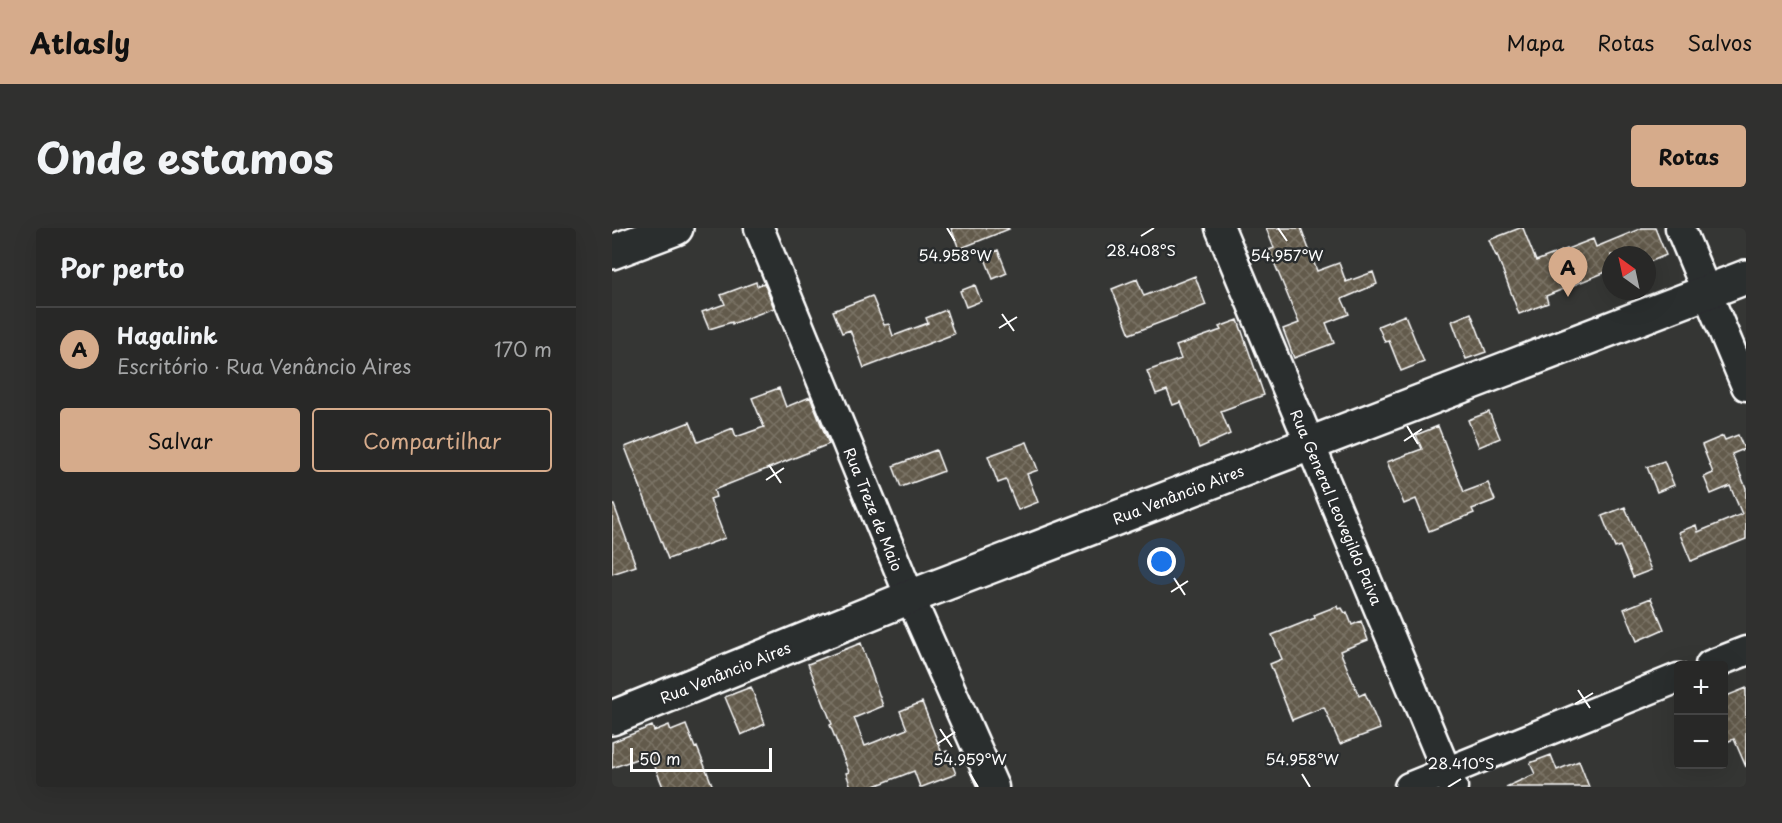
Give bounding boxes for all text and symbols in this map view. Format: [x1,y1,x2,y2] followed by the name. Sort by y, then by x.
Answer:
[30,21,130,64] text: Atlasly
[1507,26,1564,58] text: Mapa
[1597,26,1654,58] text: Rotas
[1687,26,1752,58] text: Salvos
[36,125,334,188] text: Onde estamos
[1631,125,1746,187] button: Rotas
[1106,238,1176,261] text: 28.408°S
[918,243,992,266] text: 54.958°W
[1250,243,1324,266] text: 54.957°W
[1602,246,1656,300] north arrow
[60,248,184,287] text: Por perto
[1548,248,1588,297] pin: A
[117,318,218,351] text: Hagalink
[72,334,87,364] text: A
[494,334,552,364] text: 170 m
[117,351,411,381] text: Escritório · Rua Venâncio Aires
[1285,406,1389,609] street label: Rua General Leovegildo Paiva
[60,408,300,472] button: Salvar
[312,408,552,472] button: Compartilhar
[839,444,909,574] street label: Rua Treze de Maio
[1109,458,1247,530] street label: Rua Venâncio Aires
[1147,547,1176,576] your location
[656,635,794,709] street label: Rua Venâncio Aires
[1674,661,1728,769] map controls
[1674,661,1728,715] button: +
[1674,715,1728,769] button: −
[630,745,772,772] scale bar
[639,746,680,770] text: 50 m
[933,747,1007,770] text: 54.959°W
[1265,747,1339,770] text: 54.958°W
[1428,751,1494,774] text: 28.410°S

